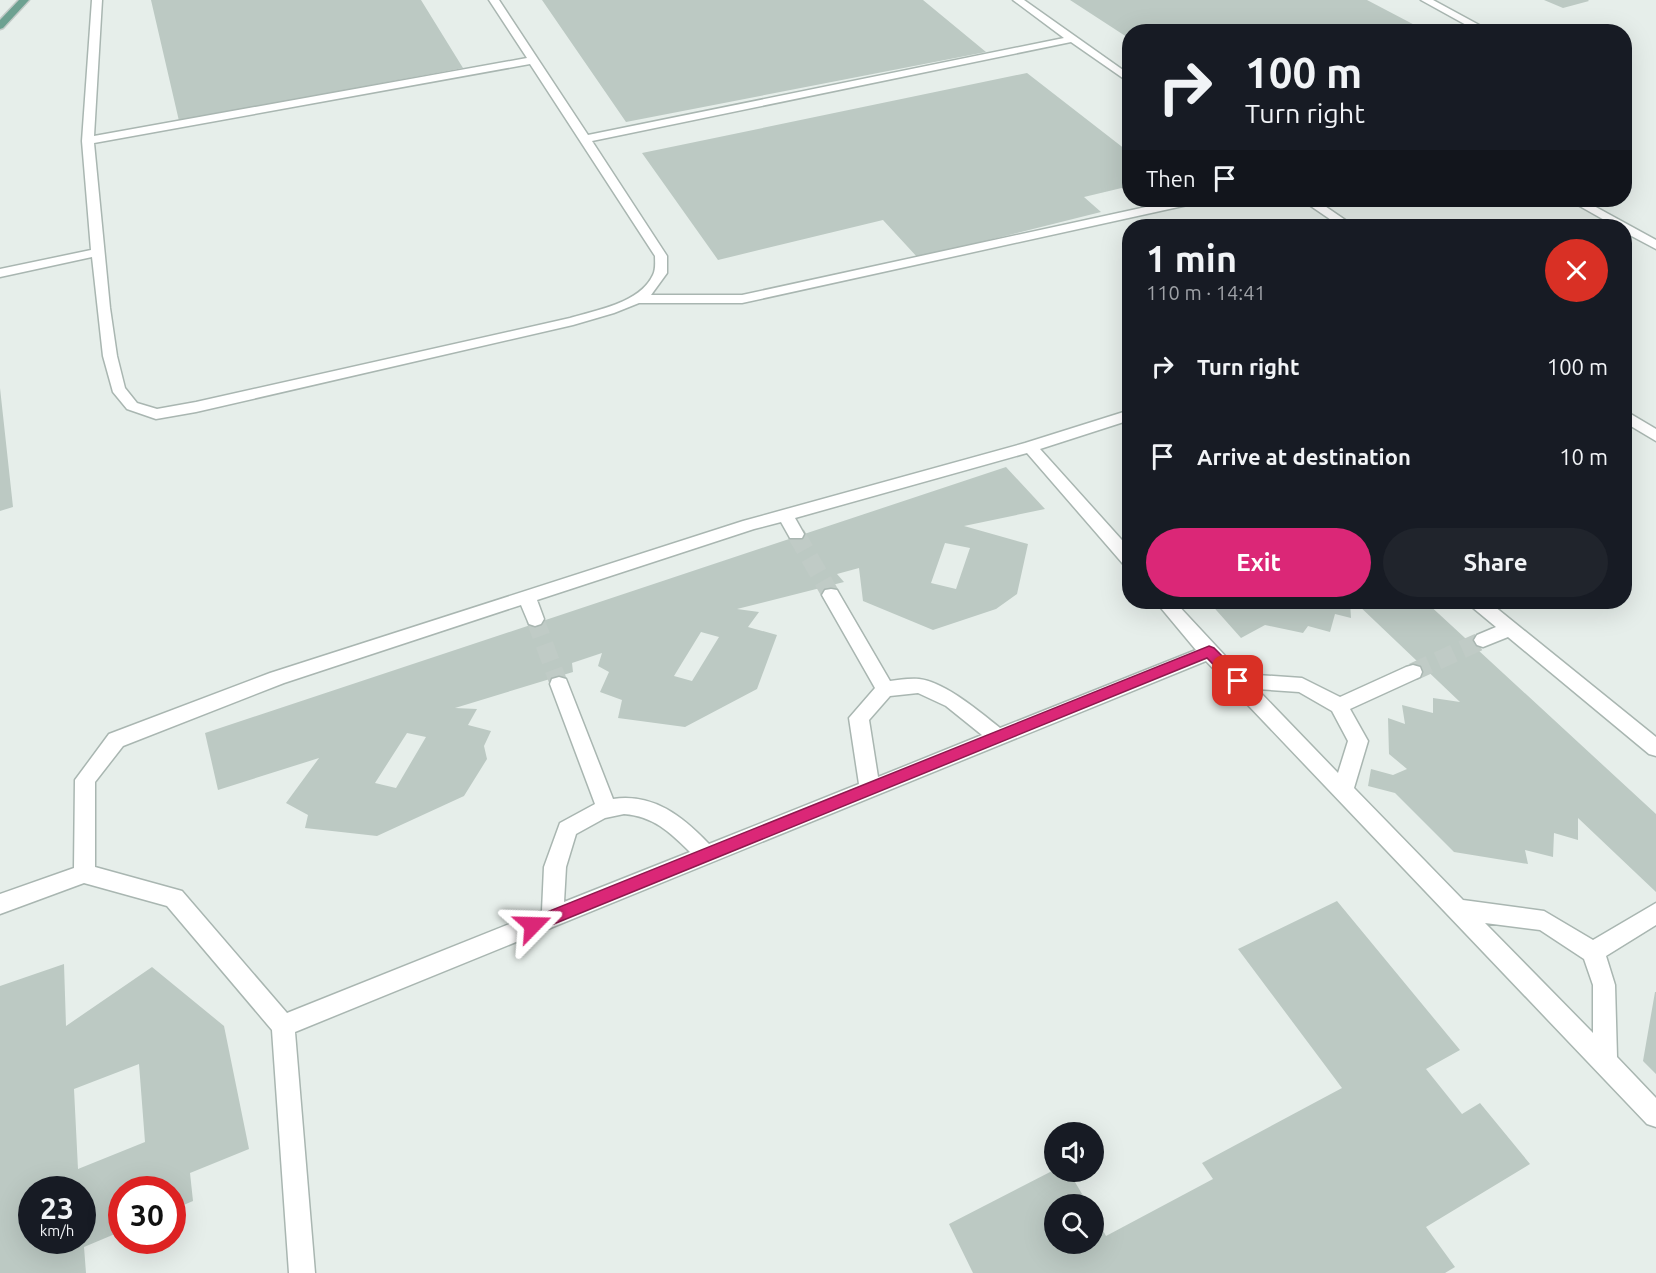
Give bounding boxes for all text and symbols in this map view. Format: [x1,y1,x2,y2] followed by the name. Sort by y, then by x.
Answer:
[1146,48,1224,126] icon: right
[1245,49,1362,96] text: 100 m
[1245,98,1365,128] text: Turn right
[1208,162,1241,195] icon: arrive
[1146,166,1196,191] text: Then
[1146,238,1237,279] text: 1 min
[1545,239,1608,302] button: close
[1146,281,1266,304] text: 110 m · 14:41
[1146,350,1179,383] icon: right
[1197,354,1299,379] text: Turn right
[1547,354,1608,379] text: 100 m
[1146,440,1179,473] icon: arrive
[1197,444,1411,469] text: Arrive at destination
[1559,444,1608,469] text: 10 m
[1146,528,1371,597] button: Exit
[1383,528,1608,597] button: Share
[1212,655,1263,706] pin
[1221,664,1254,697] icon: arrive
[501,893,565,957] position arrow
[1044,1122,1104,1254] map controls
[1044,1122,1104,1182] button: sound
[108,1176,186,1254] speed limit sign: 30
[40,1191,74,1225] text: 23
[1044,1194,1104,1254] button: search
[40,1222,74,1239] text: km/h

